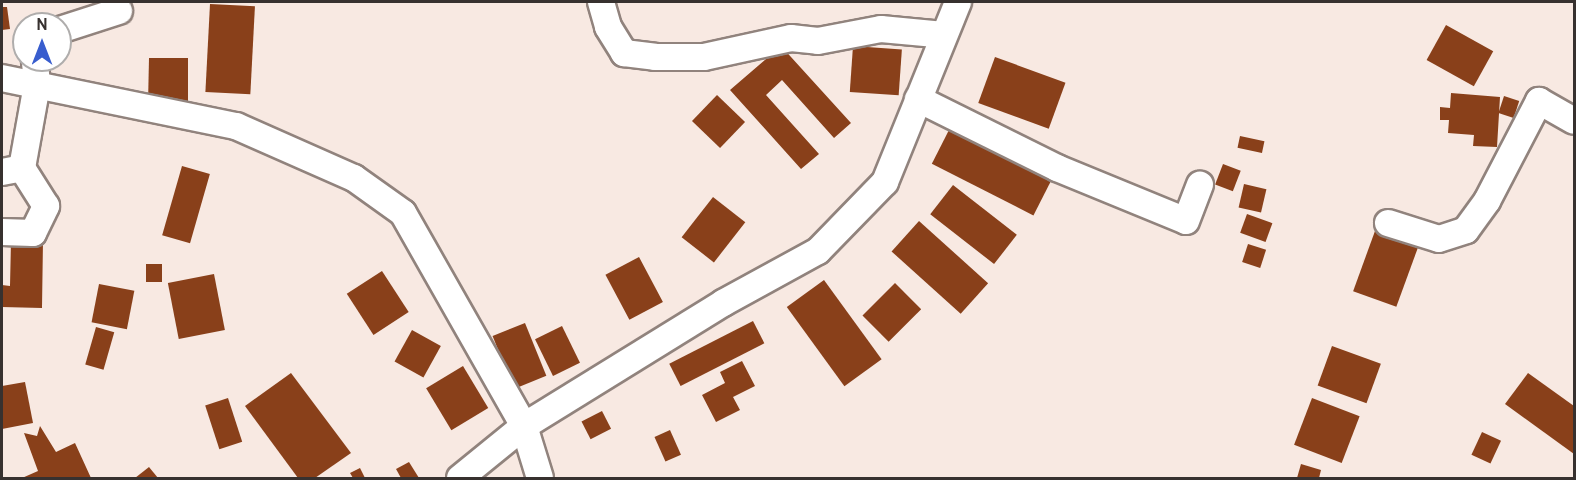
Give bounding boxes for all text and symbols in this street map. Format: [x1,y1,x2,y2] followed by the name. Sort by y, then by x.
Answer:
[12,12,72,72] north arrow
[36,16,48,36] text: N

